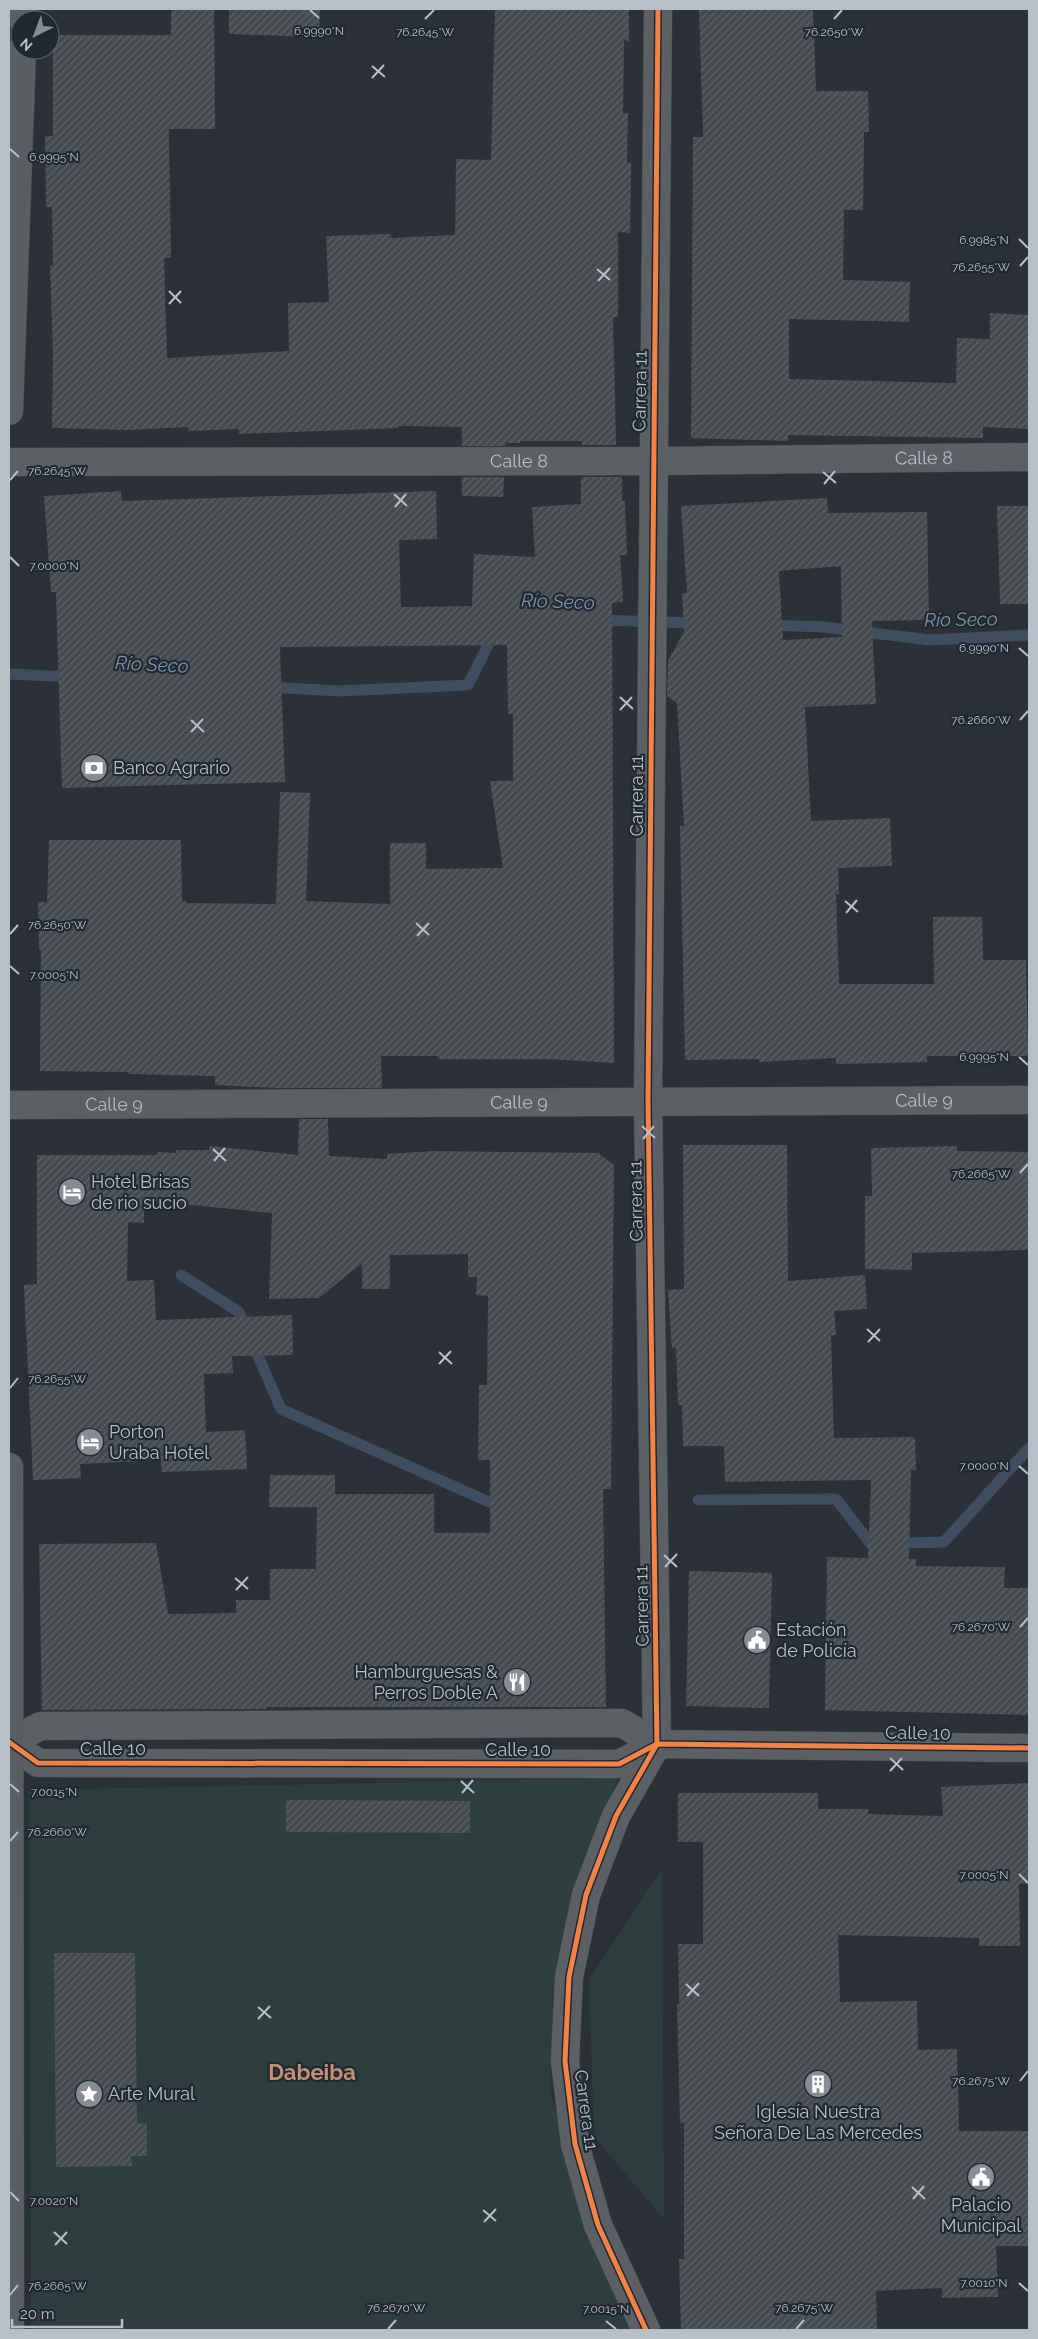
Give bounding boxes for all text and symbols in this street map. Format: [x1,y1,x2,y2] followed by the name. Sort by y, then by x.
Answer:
[10,10,60,60] north arrow
[294,24,344,38] text: 6.9990°N
[396,25,455,39] text: 76.2645°W
[805,25,864,39] text: 76.2650°W
[17,35,36,54] text: N
[29,150,79,164] text: 6.9995°N
[959,233,1009,247] text: 6.9985°N
[952,260,1011,274] text: 76.2655°W
[628,350,651,432] street label: Carrera 11
[895,447,953,468] street label: Calle 8
[490,450,548,471] street label: Calle 8
[28,464,87,478] text: 76.2645°W
[29,559,79,573] text: 7.0000°N
[521,589,595,613] water label: Río Seco
[924,607,998,631] water label: Río Seco
[959,641,1009,655] text: 6.9990°N
[115,651,189,677] water label: Río Seco
[951,713,1011,727] text: 76.2660°W
[79,753,109,783] bank icon: Banco Agrario
[626,755,647,837] street label: Carrera 11
[113,757,230,778] place label: Banco Agrario
[28,918,87,932] text: 76.2650°W
[30,968,78,982] text: 7.0005°N
[959,1050,1009,1064] text: 6.9995°N
[895,1089,953,1111] street label: Calle 9
[490,1091,548,1113] street label: Calle 9
[85,1093,143,1115] street label: Calle 9
[624,1160,647,1242] street label: Carrera 11
[952,1167,1011,1181] text: 76.2665°W
[91,1171,190,1213] place label: Hotel Brisas de rio sucio
[57,1177,87,1207] hotel icon: Hotel Brisas de rio sucio
[28,1372,87,1386] text: 76.2655°W
[109,1421,209,1463] place label: Porton Uraba Hotel
[75,1427,105,1457] hotel icon: Porton Uraba Hotel
[959,1459,1009,1473] text: 7.0000°N
[630,1565,653,1647] street label: Carrera 11
[776,1619,857,1661] place label: Estación de Policía
[952,1620,1011,1634] text: 76.2670°W
[742,1625,772,1655] public building icon: Estación de Policía
[354,1661,498,1703] place label: Hamburguesas & Perros Doble A
[502,1667,532,1697] restaurant icon: Hamburguesas & Perros Doble A
[885,1721,951,1744] street label: Calle 10
[80,1738,146,1759] street label: Calle 10
[485,1739,551,1760] street label: Calle 10
[31,1785,77,1799] text: 7.0015°N
[27,1825,87,1839] text: 76.2660°W
[960,1868,1008,1882] text: 7.0005°N
[268,2059,356,2085] district label: Dabeiba
[570,2068,603,2152] street label: Carrera 11
[803,2069,833,2099] building icon: Iglesía Nuestra Señora De Las Mercedes
[952,2074,1010,2088] text: 76.2675°W
[74,2079,104,2109] place icon: Arte Mural
[108,2083,195,2104] place label: Arte Mural
[714,2101,922,2143] place label: Iglesía Nuestra Señora De Las Mercedes
[966,2162,996,2192] public building icon: Palacio Municipal
[30,2194,78,2208] text: 7.0020°N
[941,2194,1021,2236] place label: Palacio Municipal
[960,2276,1008,2290] text: 7.0010°N
[28,2279,87,2293] text: 76.2665°W
[12,2296,122,2328] scale bar
[367,2301,426,2315] text: 76.2670°W
[775,2301,833,2315] text: 76.2675°W
[583,2302,629,2316] text: 7.0015°N
[20,2305,55,2323] text: 20 m

